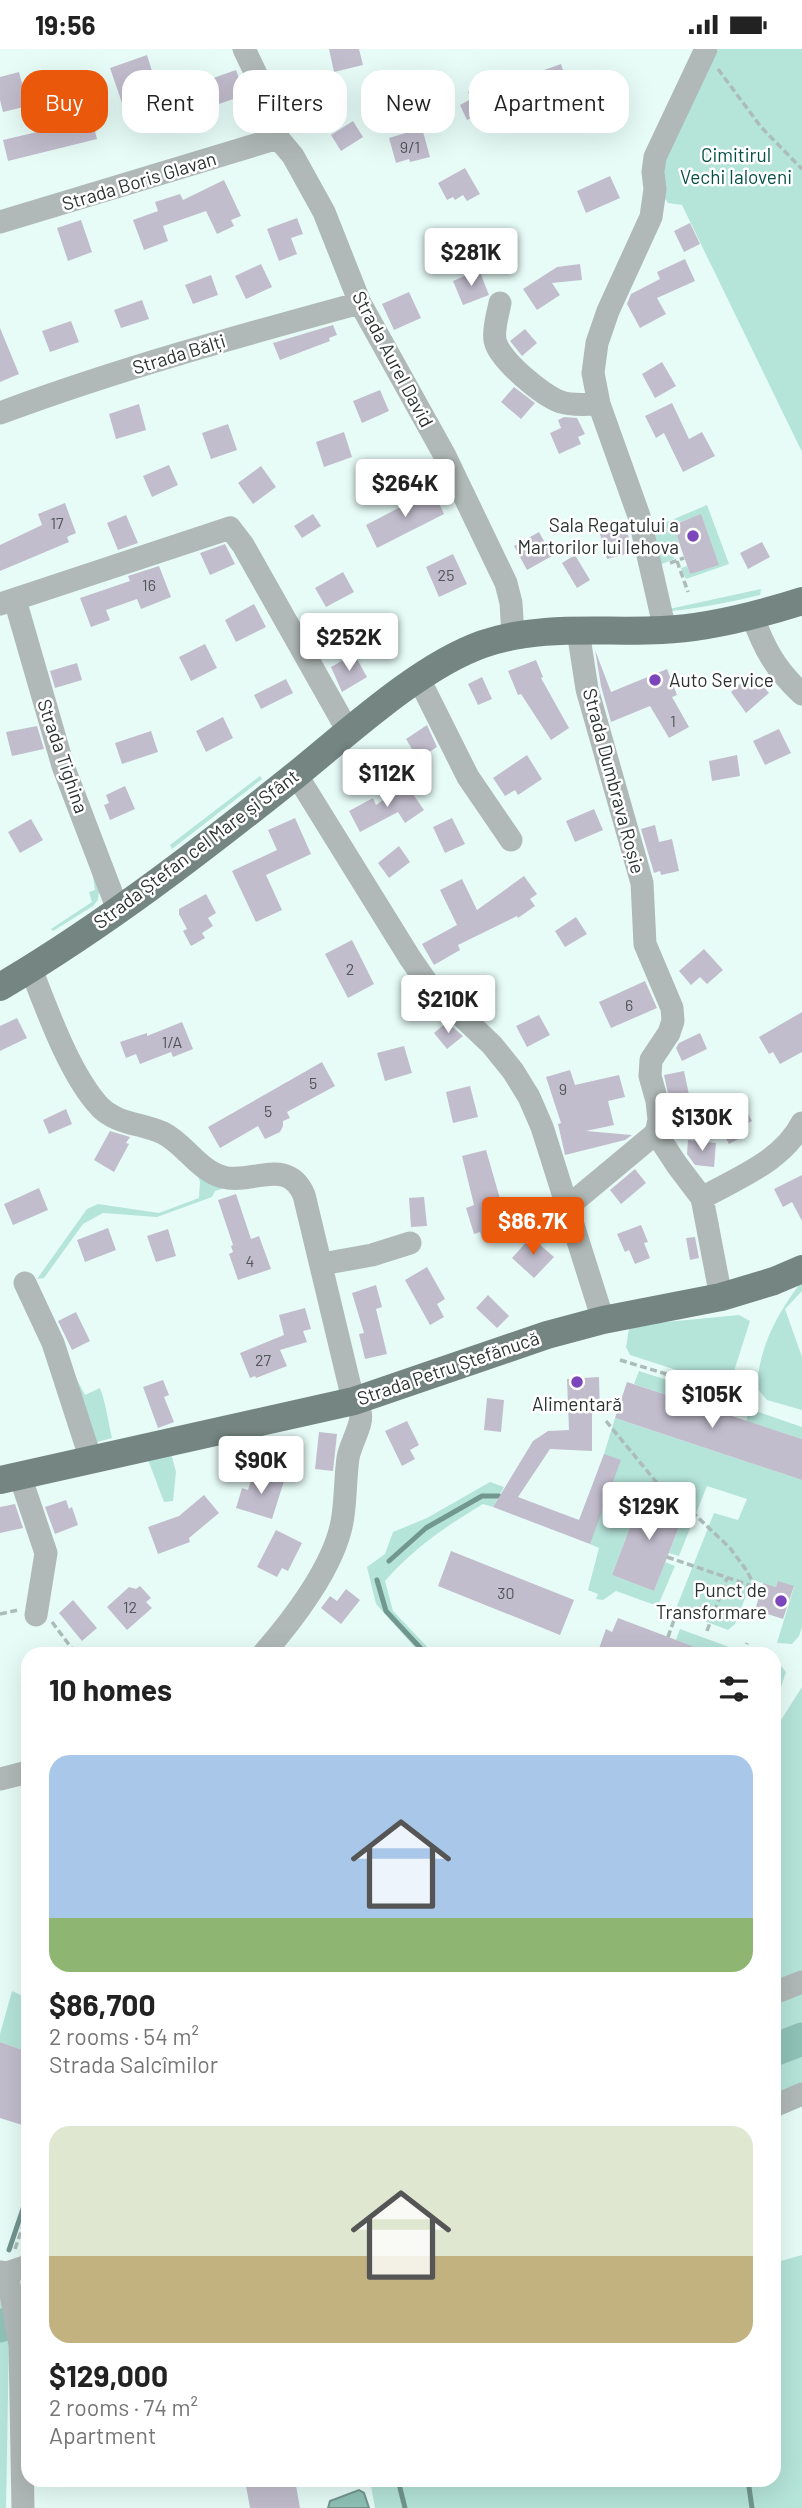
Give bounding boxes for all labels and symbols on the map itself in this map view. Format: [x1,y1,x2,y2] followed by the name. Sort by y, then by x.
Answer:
[400,137,420,156] house number: 9/1
[680,143,792,188] park label: Cimitirul Vechi Ialoveni
[59,146,219,215] street label: Strada Boris Glavan
[422,229,520,288] pin: $281K
[348,287,439,431] street label: Strada Aurel David
[130,328,228,379] street label: Strada Bălți
[356,459,454,519] pin: $264K
[50,513,64,532] house number: 17
[517,513,679,558] place label: Sala Regatului a Martorilor lui Iehova
[685,528,701,544] marker: Sala Regatului a Martorilor lui Iehova
[438,565,454,584] house number: 25
[142,575,156,594] house number: 16
[300,613,398,673] pin: $252K
[669,668,774,691] place label: Auto Service
[647,672,663,688] marker: Auto Service
[579,686,650,876] street label: Strada Dumbrava Roșie
[33,696,94,816] street label: Strada Tighina
[670,711,676,730] house number: 1
[338,749,436,809] pin: $112K
[89,764,303,933] street label: Strada Ștefan cel Mare și Sfânt
[346,959,354,978] house number: 2
[399,975,497,1035] pin: $210K
[625,995,633,1014] house number: 6
[162,1032,182,1051] house number: 1/A
[309,1073,317,1092] house number: 5
[559,1079,567,1098] house number: 9
[653,1093,751,1153] pin: $130K
[264,1101,272,1120] house number: 5
[476,1197,590,1257] pin: $86.7K
[246,1251,254,1270] house number: 4
[354,1326,542,1409] street label: Strada Petru Ștefănucă
[255,1350,271,1369] house number: 27
[663,1371,761,1430] pin: $105K
[569,1374,585,1390] marker: Alimentară
[532,1392,622,1415] place label: Alimentară
[220,1437,302,1496] pin: $90K
[600,1483,698,1542] pin: $129K
[656,1578,767,1623] place label: Punct de Transformare
[497,1583,515,1602] house number: 30
[773,1593,789,1609] marker: Punct de Transformare
[123,1597,137,1616] house number: 12

